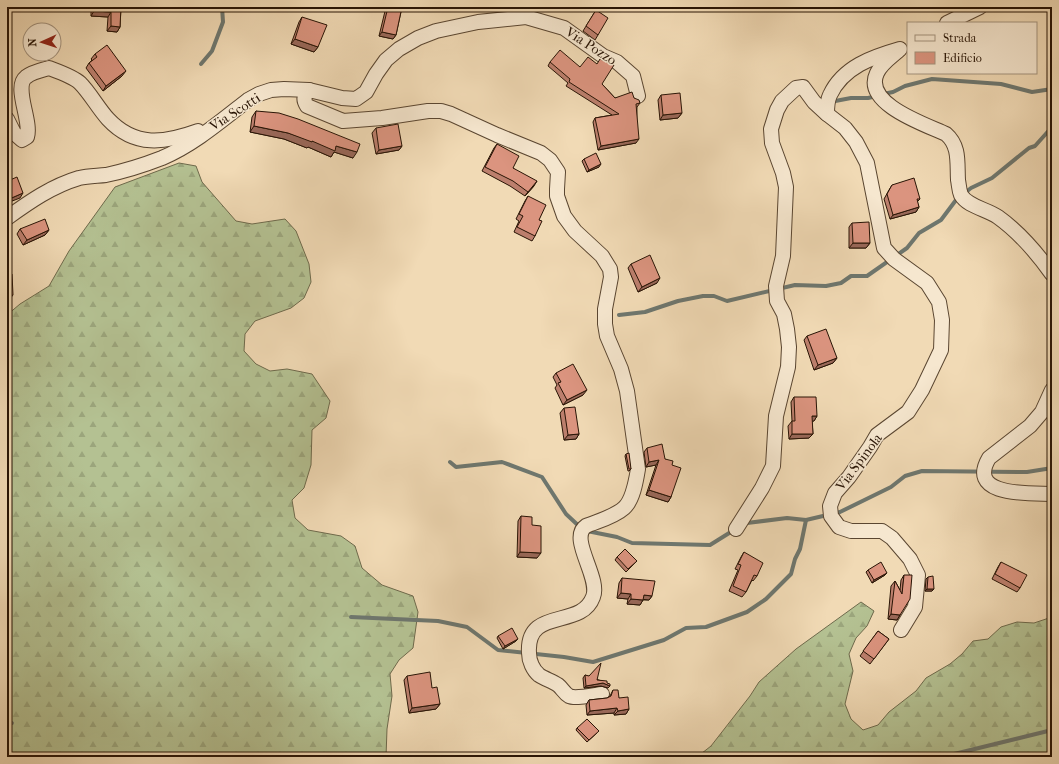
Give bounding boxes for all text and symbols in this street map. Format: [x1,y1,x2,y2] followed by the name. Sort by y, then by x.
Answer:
[22,22,62,62] north arrow
[907,22,1037,74] legend
[561,23,620,69] street label: Via Pozzo
[943,31,977,45] text: Strada
[26,37,39,47] text: N
[943,51,982,65] text: Edificio
[206,89,264,135] street label: Via Scotti
[831,430,886,495] street label: Via Spinola

